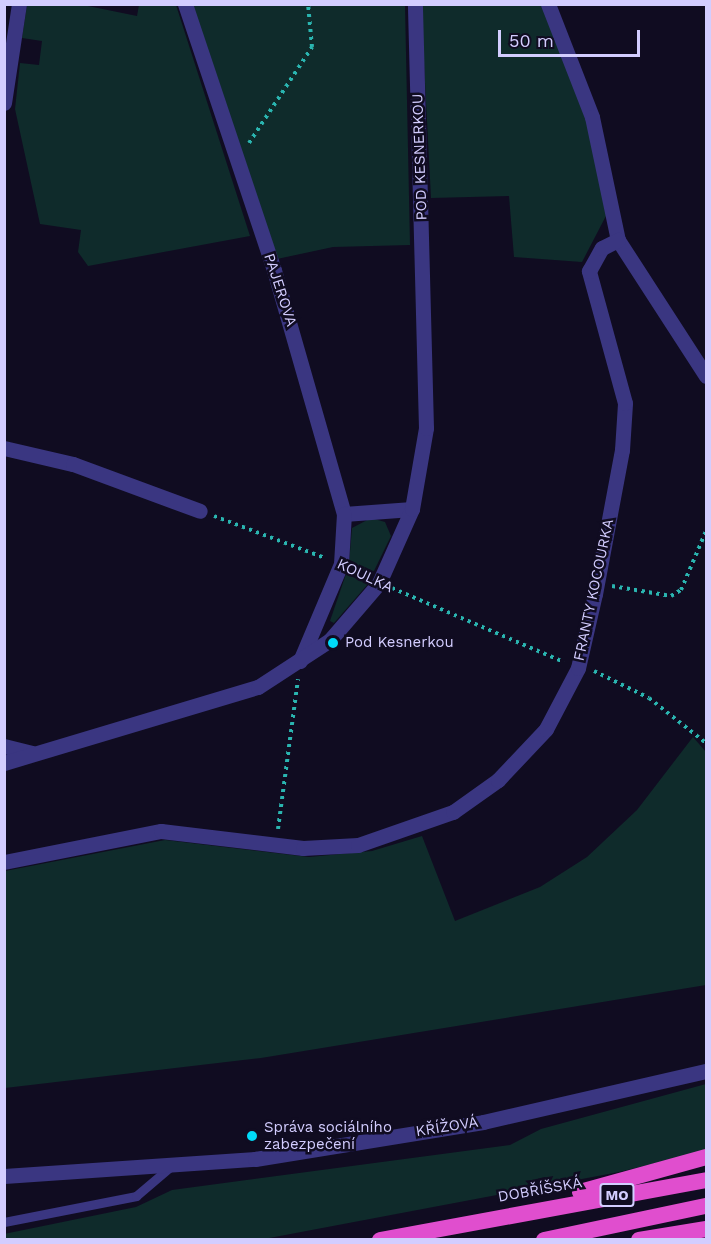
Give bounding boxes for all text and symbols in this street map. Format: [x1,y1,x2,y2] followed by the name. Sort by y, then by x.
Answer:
[501,18,644,56] scale bar
[509,30,554,51] text: 50 m
[409,93,431,221] street label: POD KESNERKOU
[260,251,300,329] street label: PAJEROVA
[570,517,618,663] street label: FRANTY KOCOURKA
[334,555,396,597] street label: KOULKA
[345,634,454,652] place label: Pod Kesnerkou
[326,636,340,650] marker: Pod Kesnerkou
[414,1113,480,1141] street label: KŘÍŽOVÁ
[264,1118,392,1153] place label: Správa sociálního zabezpečení
[245,1129,259,1143] marker: Správa sociálního zabezpečení
[496,1174,584,1206] street label: DOBŘÍŠSKÁ
[599,1184,635,1206] road number: MO

